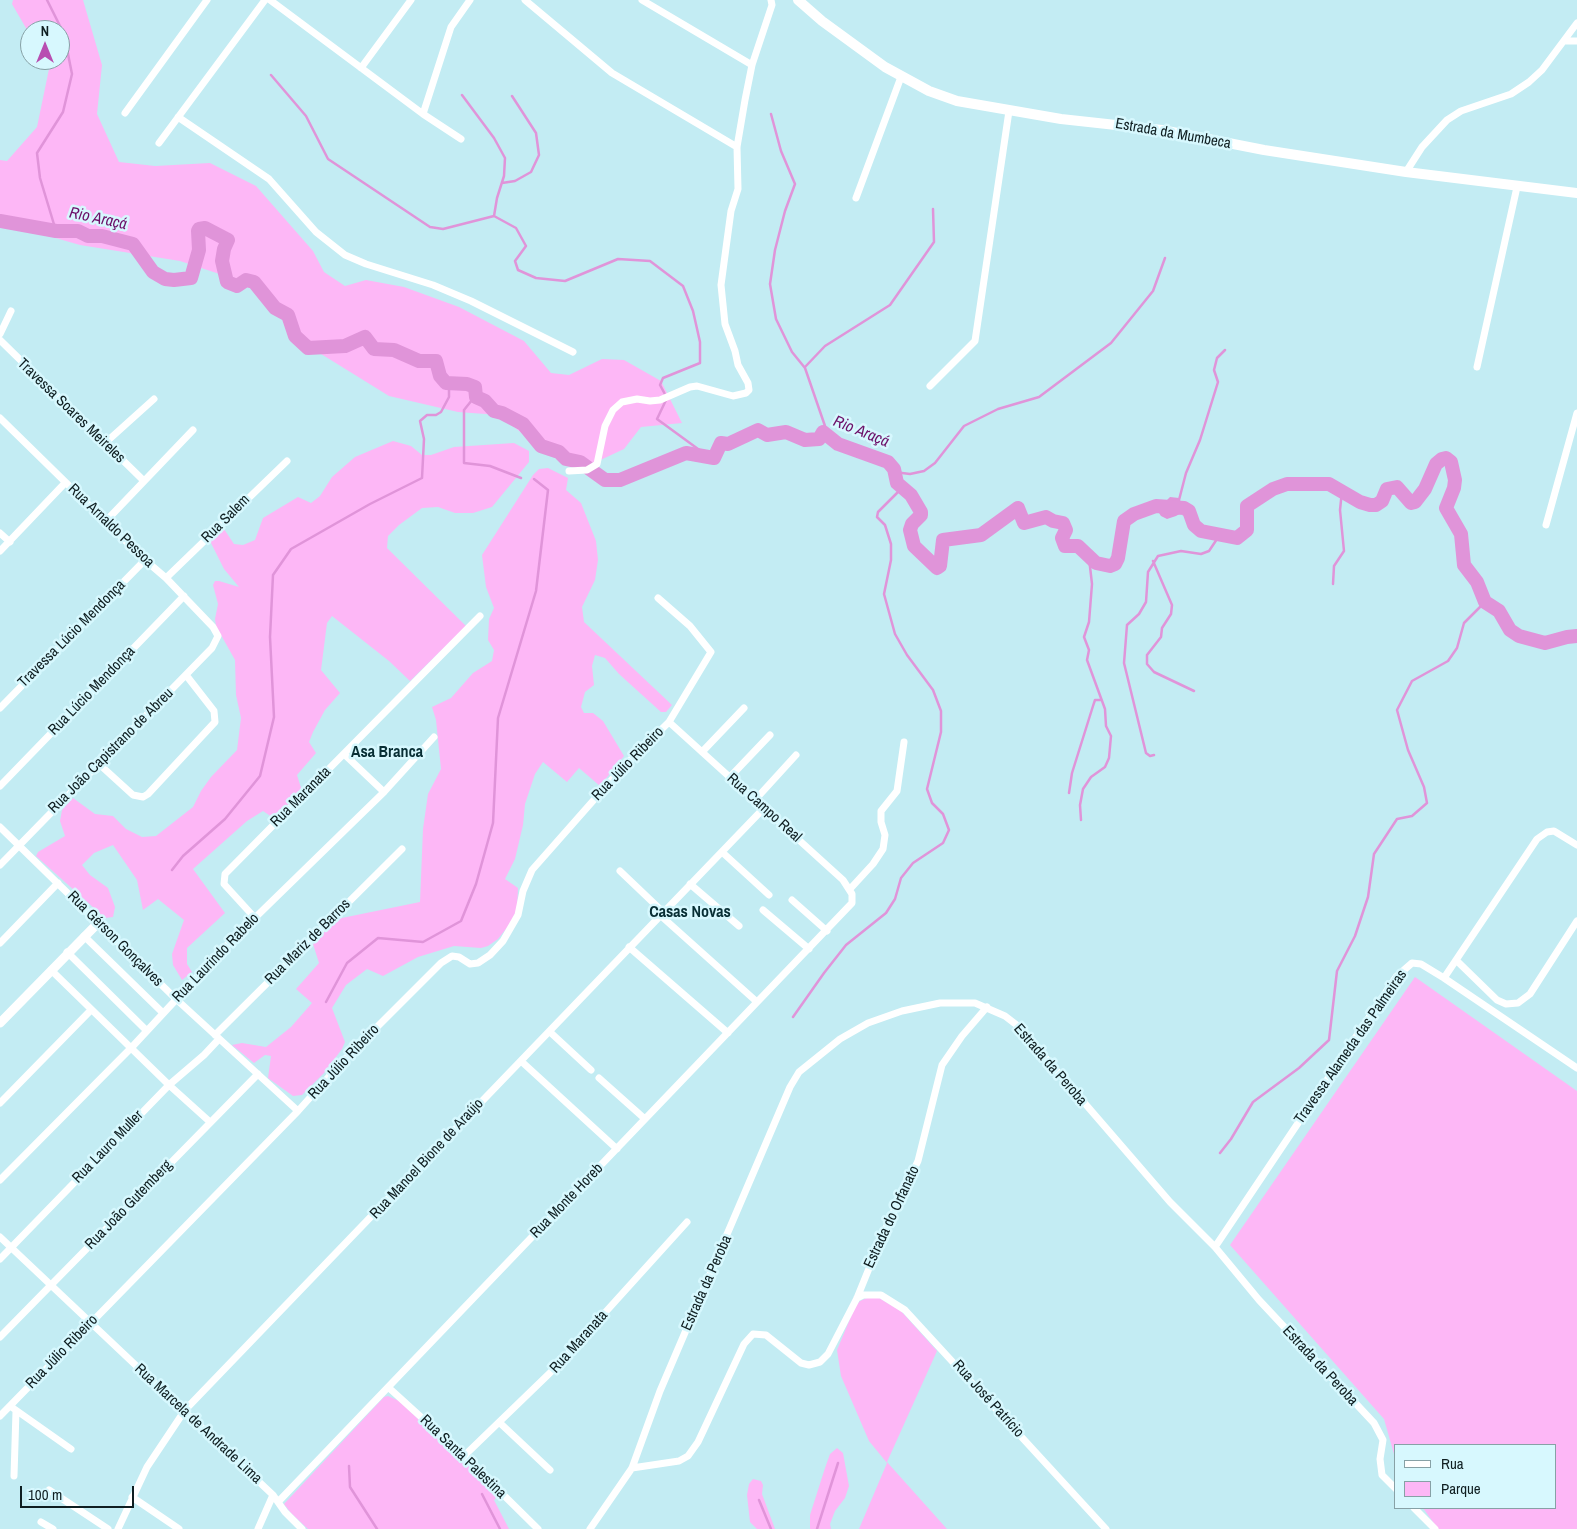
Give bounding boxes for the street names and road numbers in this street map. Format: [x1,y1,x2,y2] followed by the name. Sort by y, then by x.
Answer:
[1114,115,1232,153] street label: Estrada da Mumbeca
[13,355,129,467] street label: Travessa Soares Meireles
[64,480,158,572] street label: Rua Arnaldo Pessoa
[198,491,254,547] street label: Rua Salem
[15,577,129,691] street label: Travessa Lúcio Mendonça
[45,643,139,739] street label: Rua Lúcio Mendonça
[45,685,177,817] street label: Rua João Capistrano de Abreu
[588,723,668,805] street label: Rua Júlio Ribeiro
[267,763,335,831] street label: Rua Maranata
[723,770,805,846] street label: Rua Campo Real
[63,887,167,991] street label: Rua Gérson Gonçalves
[262,896,354,988] street label: Rua Mariz de Barros
[169,910,263,1006] street label: Rua Laurindo Rabelo
[1291,966,1411,1128] street label: Travessa Alameda das Palmeiras
[1010,1020,1090,1110] street label: Estrada da Peroba
[305,1021,383,1103] street label: Rua Júlio Ribeiro
[367,1095,487,1223] street label: Rua Manoel Bione de Araújo
[69,1107,147,1187] street label: Rua Lauro Muller
[82,1156,176,1254] street label: Rua João Gutemberg
[527,1160,607,1242] street label: Rua Monte Horeb
[860,1163,924,1271] street label: Estrada do Orfanato
[678,1232,736,1334] street label: Estrada da Peroba
[546,1307,612,1377] street label: Rua Maranata
[22,1311,102,1393] street label: Rua Júlio Ribeiro
[1278,1322,1362,1410] street label: Estrada da Peroba
[949,1357,1027,1441] street label: Rua José Patrício
[131,1360,265,1488] street label: Rua Marcela de Andrade Lima
[416,1411,510,1503] street label: Rua Santa Palestina

